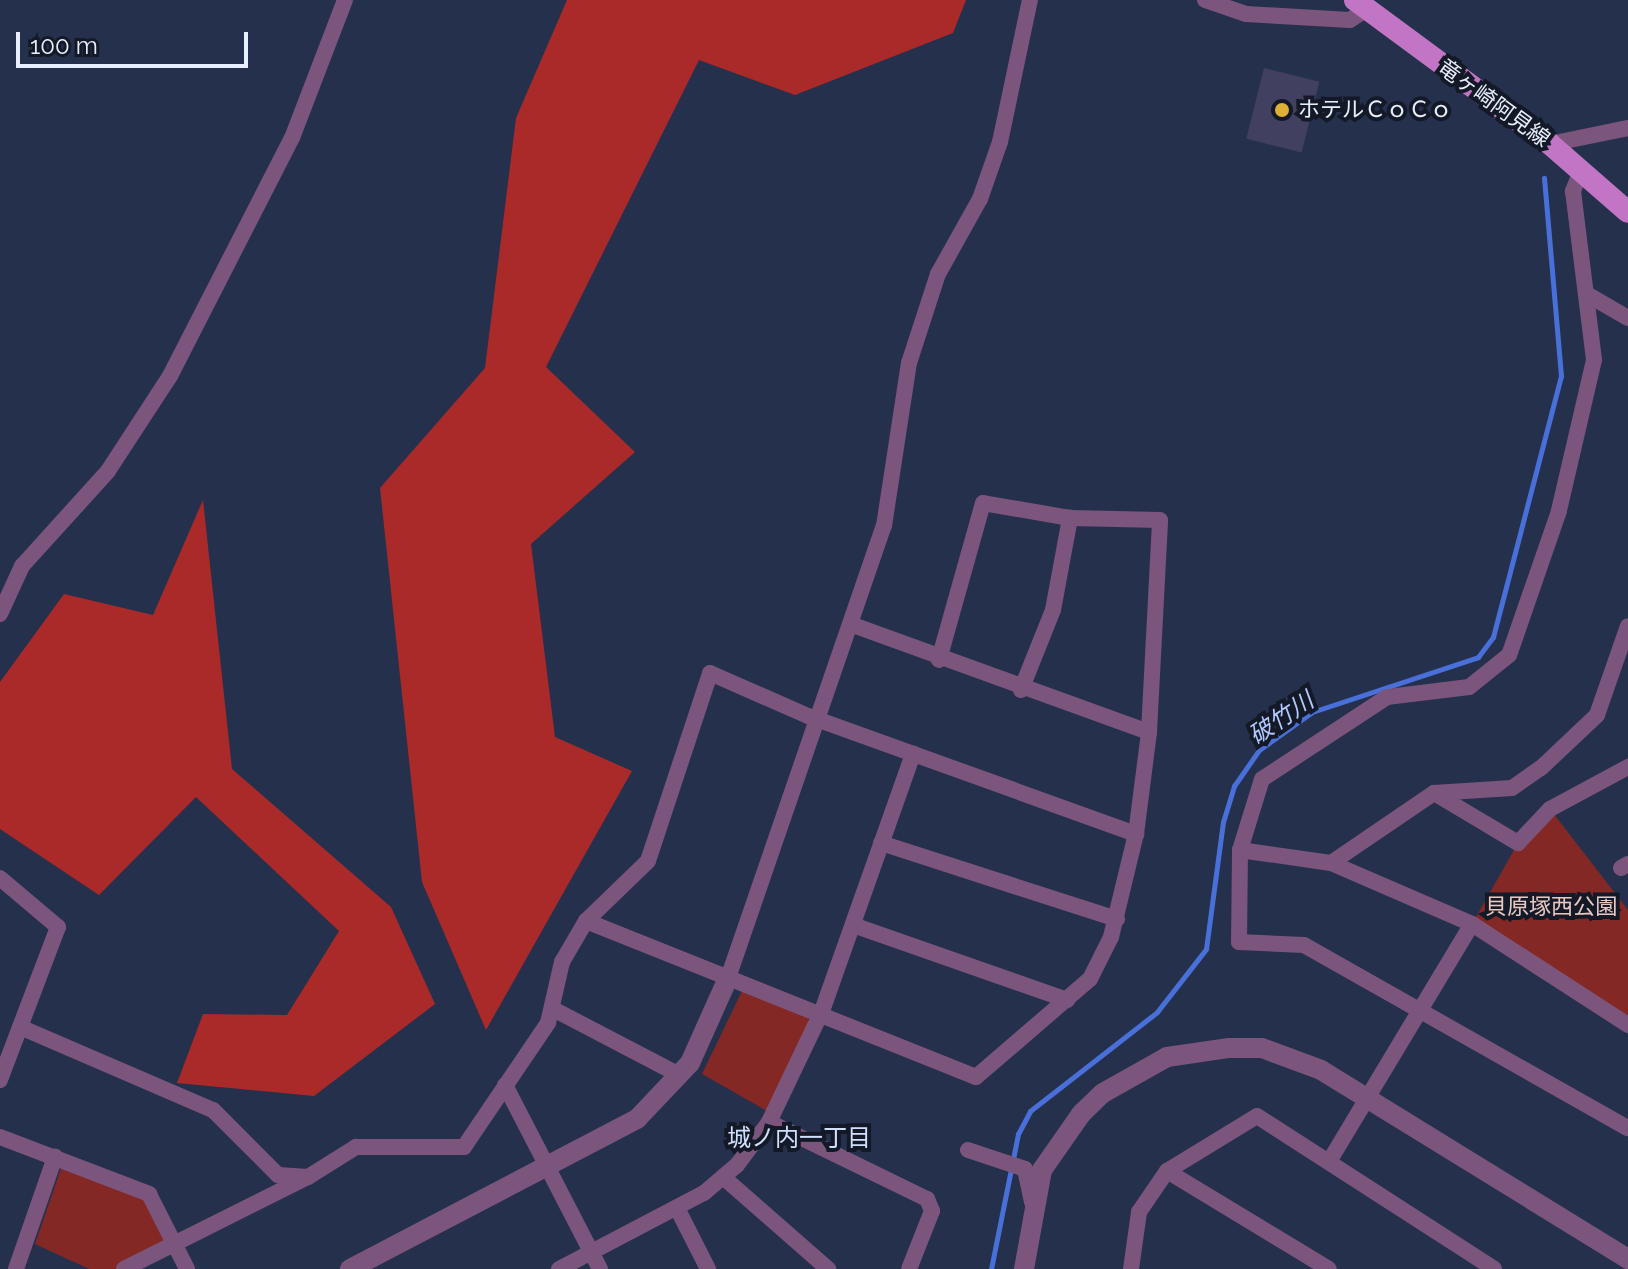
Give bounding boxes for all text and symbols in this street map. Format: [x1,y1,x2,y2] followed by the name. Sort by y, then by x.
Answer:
[20,16,252,66] scale bar
[30,31,98,60] text: 100 m
[1433,54,1555,152] street label: 竜ヶ崎阿見線
[1298,97,1452,123] place label: ホテルＣｏＣｏ
[1273,101,1291,119] marker: ホテルＣｏＣｏ
[1243,686,1319,750] water label: 破竹川
[1485,894,1617,920] park label: 貝原塚西公園
[727,1124,871,1152] district label: 城ノ内一丁目

